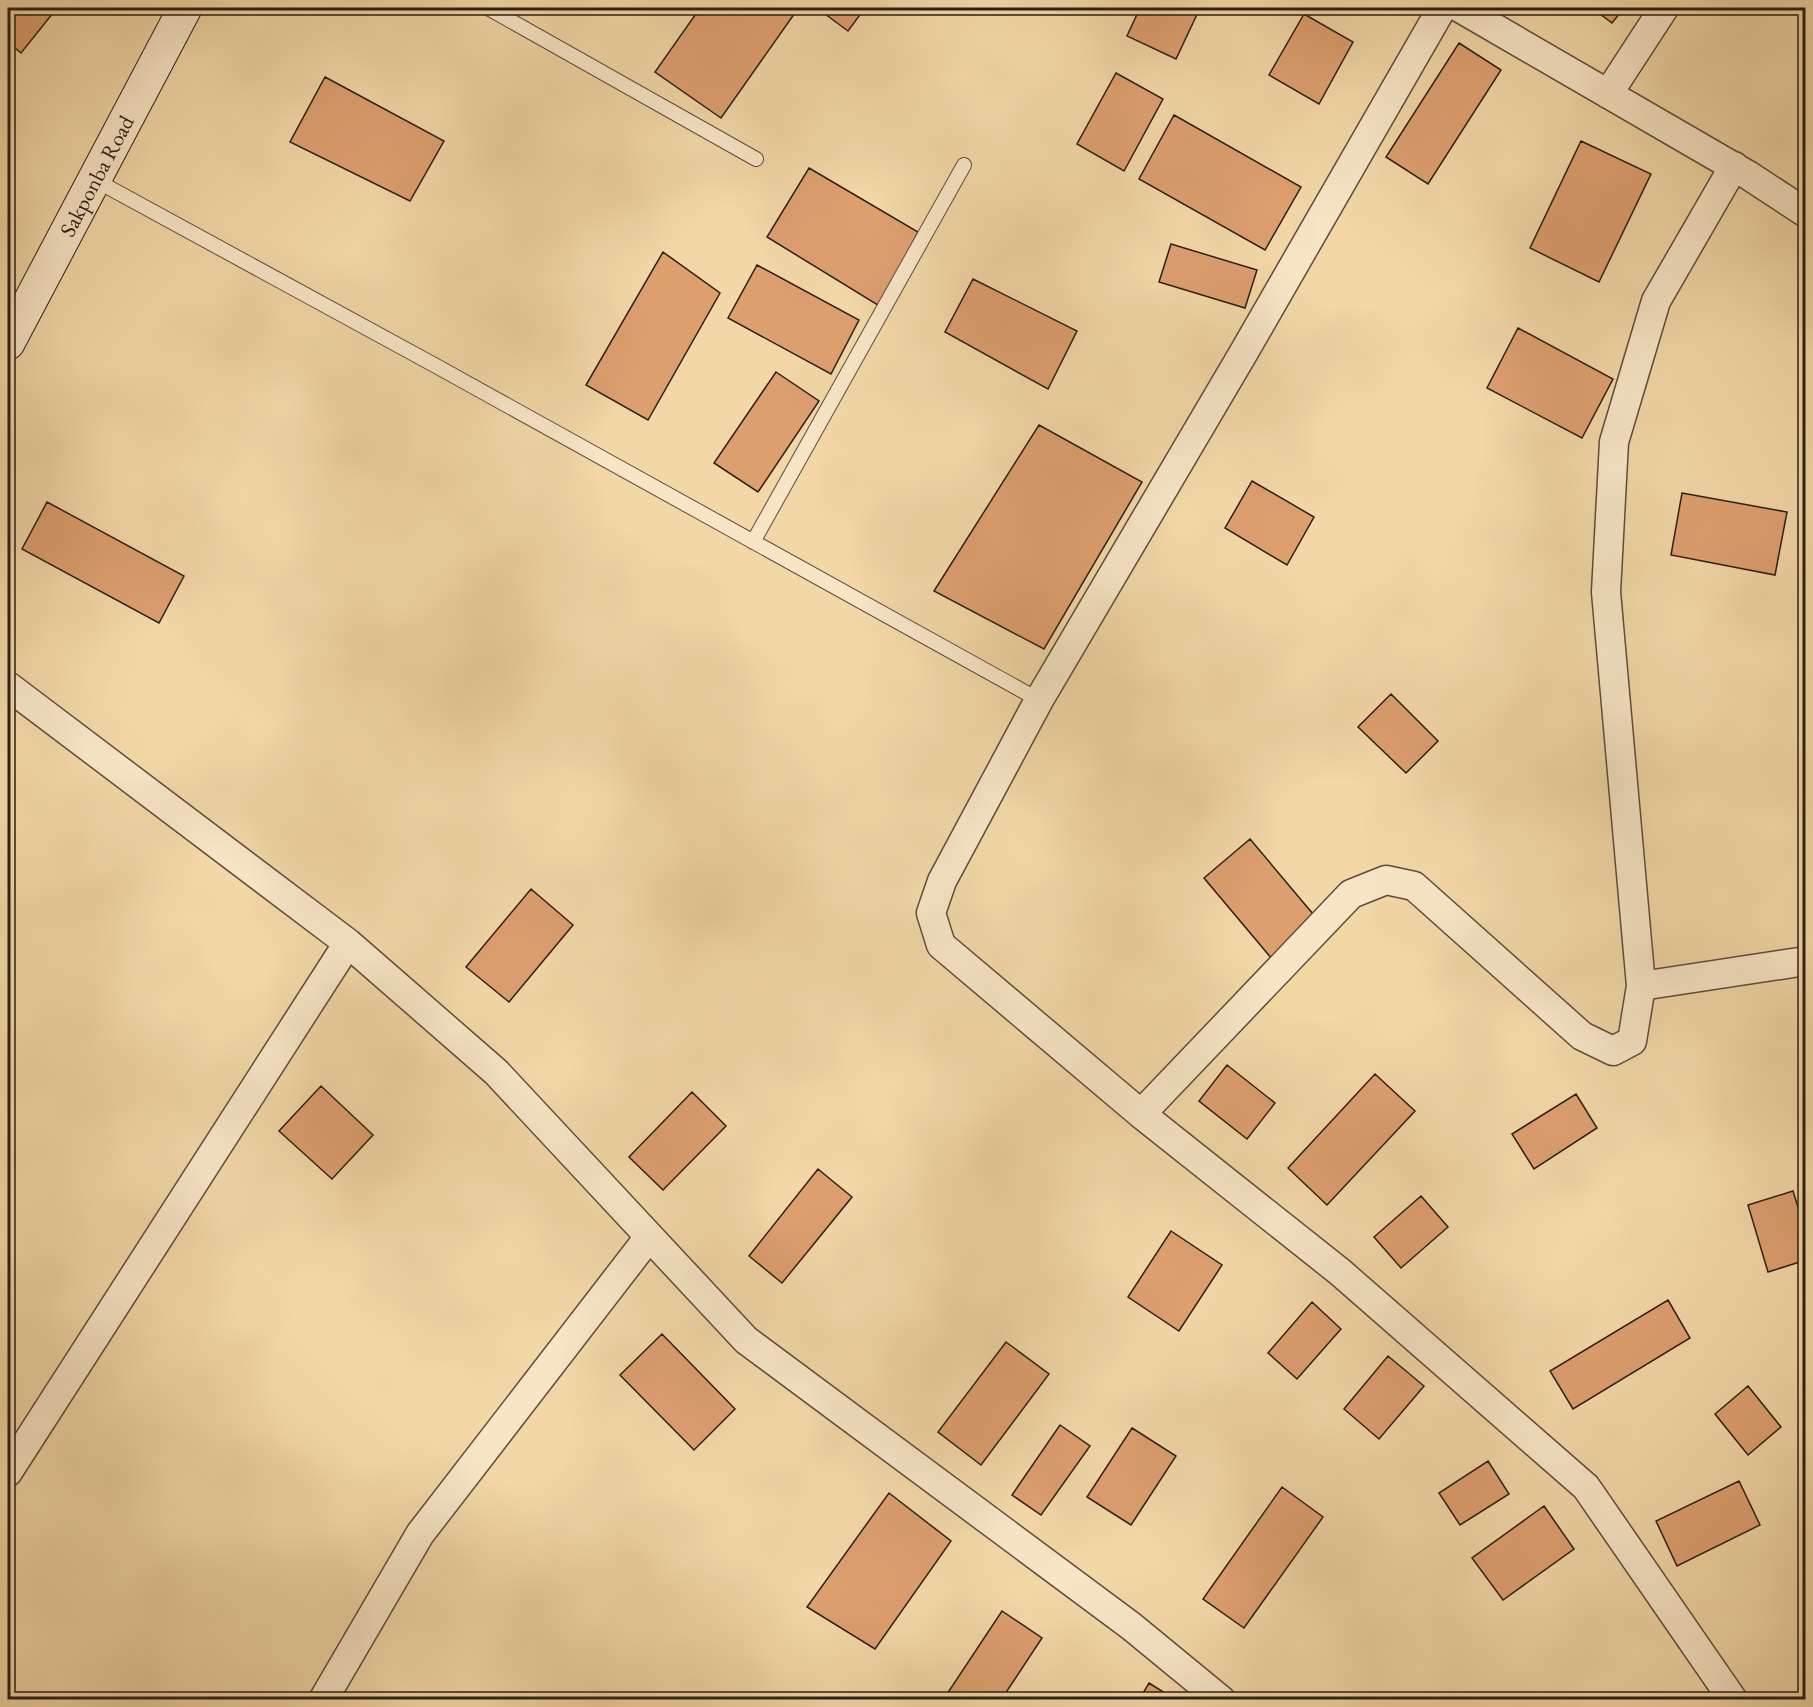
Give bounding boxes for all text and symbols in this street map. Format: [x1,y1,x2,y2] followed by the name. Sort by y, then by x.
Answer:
[53,110,141,242] street label: Sakponba Road

